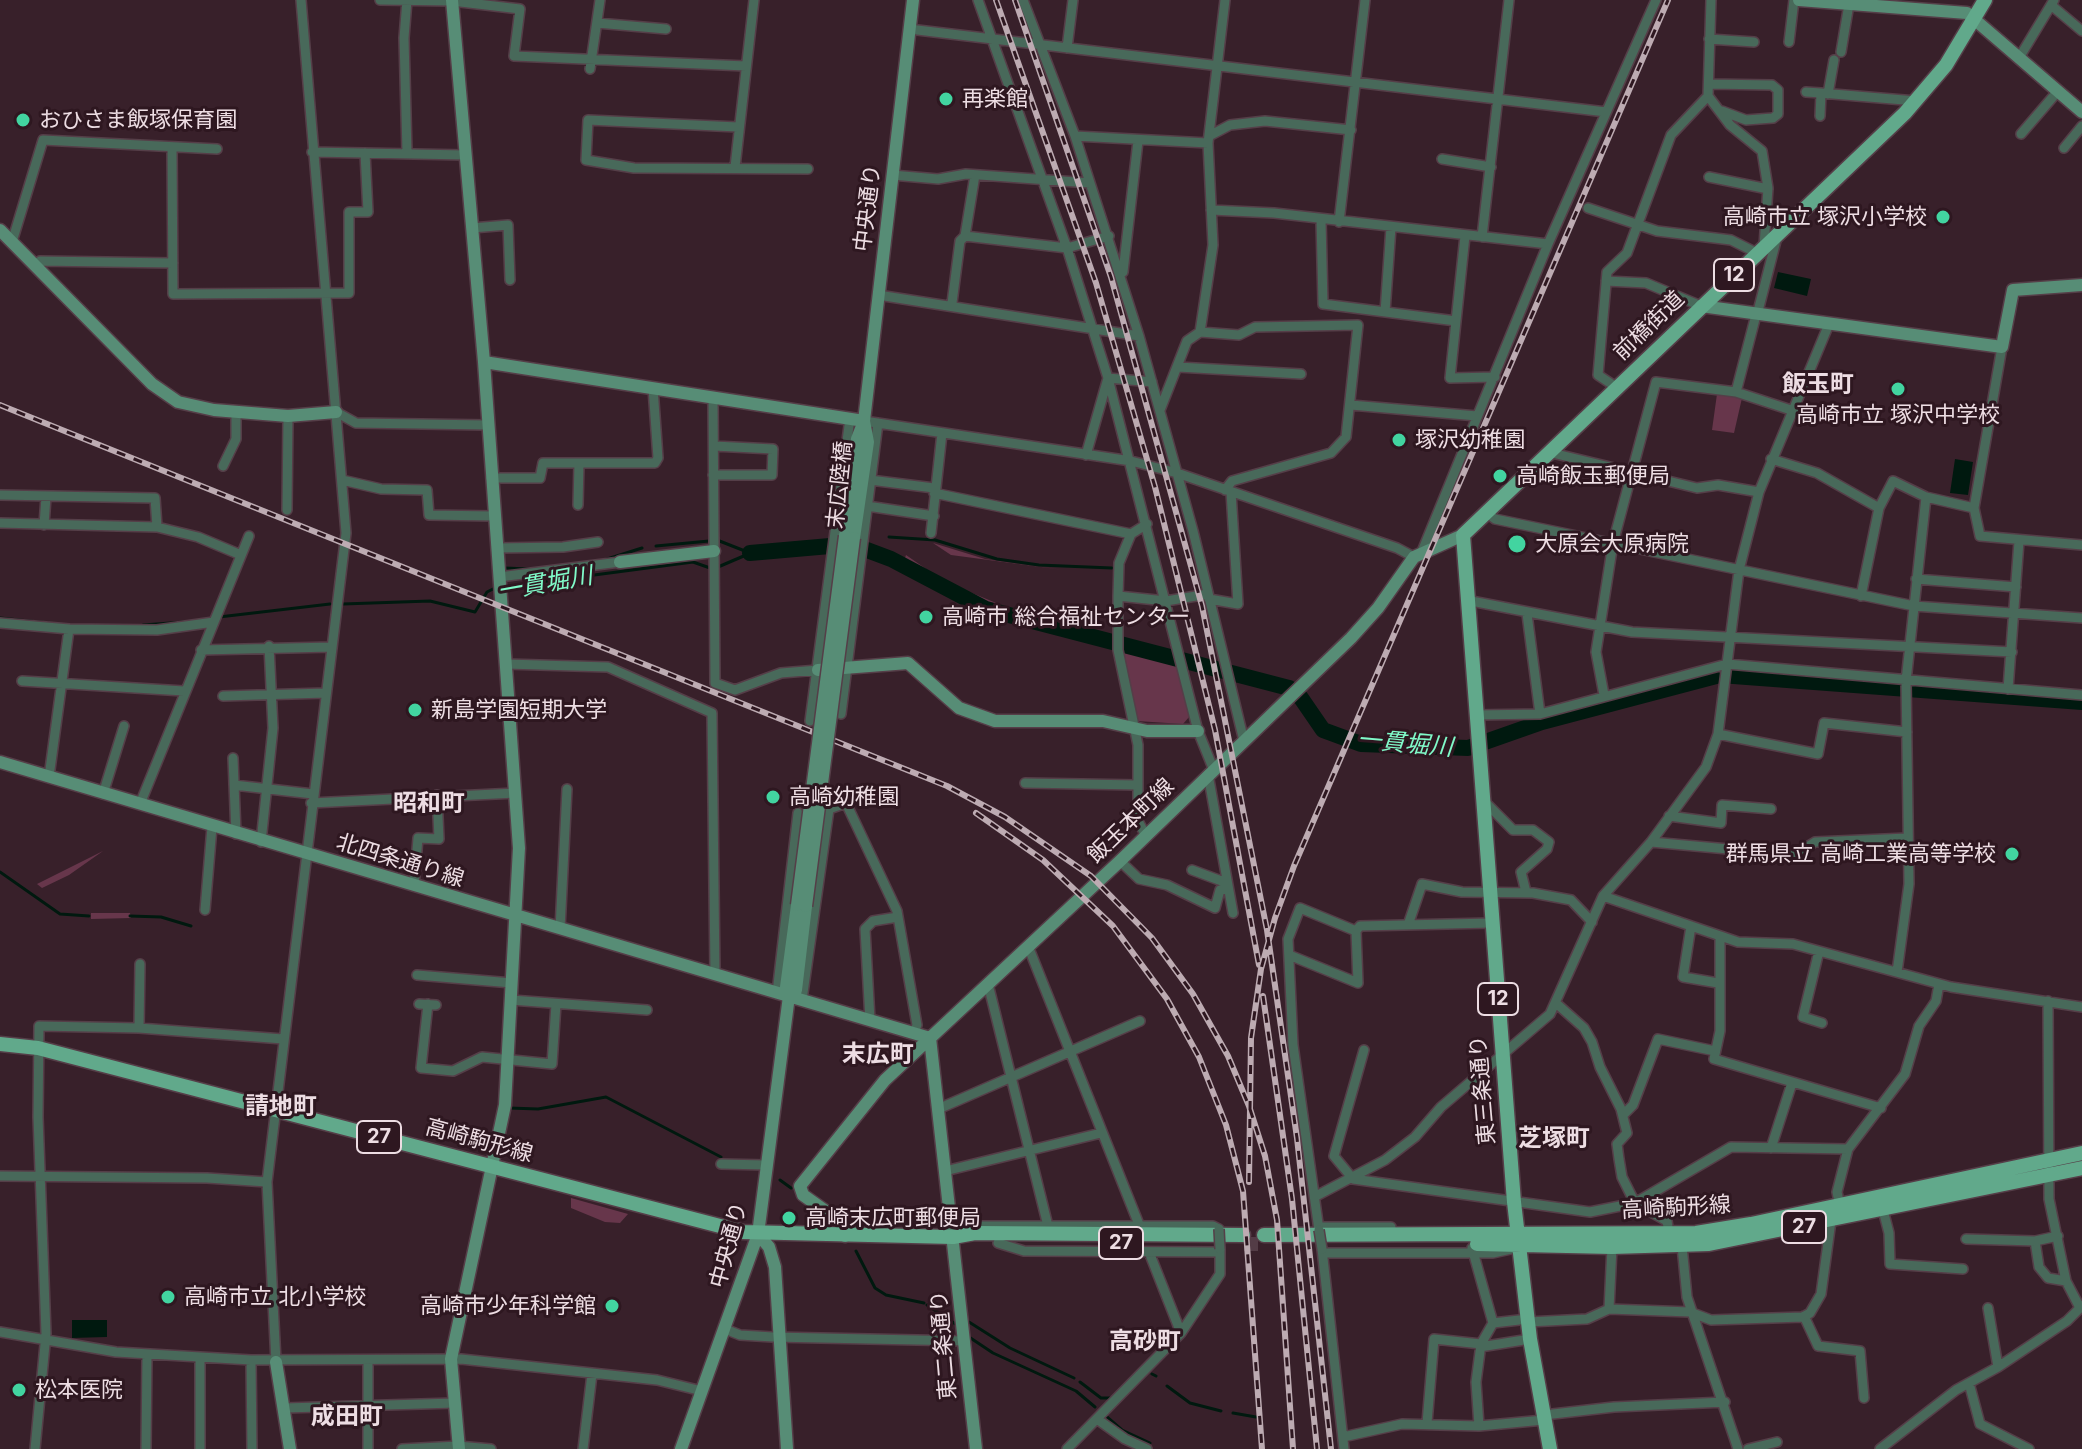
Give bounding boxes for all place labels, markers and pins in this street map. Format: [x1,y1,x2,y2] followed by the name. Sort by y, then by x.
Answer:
[962,86,1028,112] place label: 再楽館
[937,90,955,108] marker: 再楽館
[39,107,237,133] place label: おひさま飯塚保育園
[14,111,32,129] marker: おひさま飯塚保育園
[1723,204,1927,230] place label: 高崎市立 塚沢小学校
[1934,208,1952,226] marker: 高崎市立 塚沢小学校
[1889,380,1907,398] marker: 高崎市立 塚沢中学校
[1796,402,2000,428] place label: 高崎市立 塚沢中学校
[1415,427,1525,453] place label: 塚沢幼稚園
[1390,431,1408,449] marker: 塚沢幼稚園
[1516,463,1670,489] place label: 高崎飯玉郵便局
[1491,467,1509,485] marker: 高崎飯玉郵便局
[1535,531,1689,557] place label: 大原会大原病院
[1506,533,1528,555] marker: 大原会大原病院
[942,604,1190,630] place label: 高崎市 総合福祉センター
[917,608,935,626] marker: 高崎市 総合福祉センター
[431,697,607,723] place label: 新島学園短期大学
[406,701,424,719] marker: 新島学園短期大学
[789,784,899,810] place label: 高崎幼稚園
[764,788,782,806] marker: 高崎幼稚園
[1726,841,1996,867] place label: 群馬県立 高崎工業高等学校
[2003,845,2021,863] marker: 群馬県立 高崎工業高等学校
[805,1205,981,1231] place label: 高崎末広町郵便局
[780,1209,798,1227] marker: 高崎末広町郵便局
[184,1284,366,1310] place label: 高崎市立 北小学校
[159,1288,177,1306] marker: 高崎市立 北小学校
[420,1293,596,1319] place label: 高崎市少年科学館
[603,1297,621,1315] marker: 高崎市少年科学館
[35,1377,123,1403] place label: 松本医院
[10,1381,28,1399] marker: 松本医院

